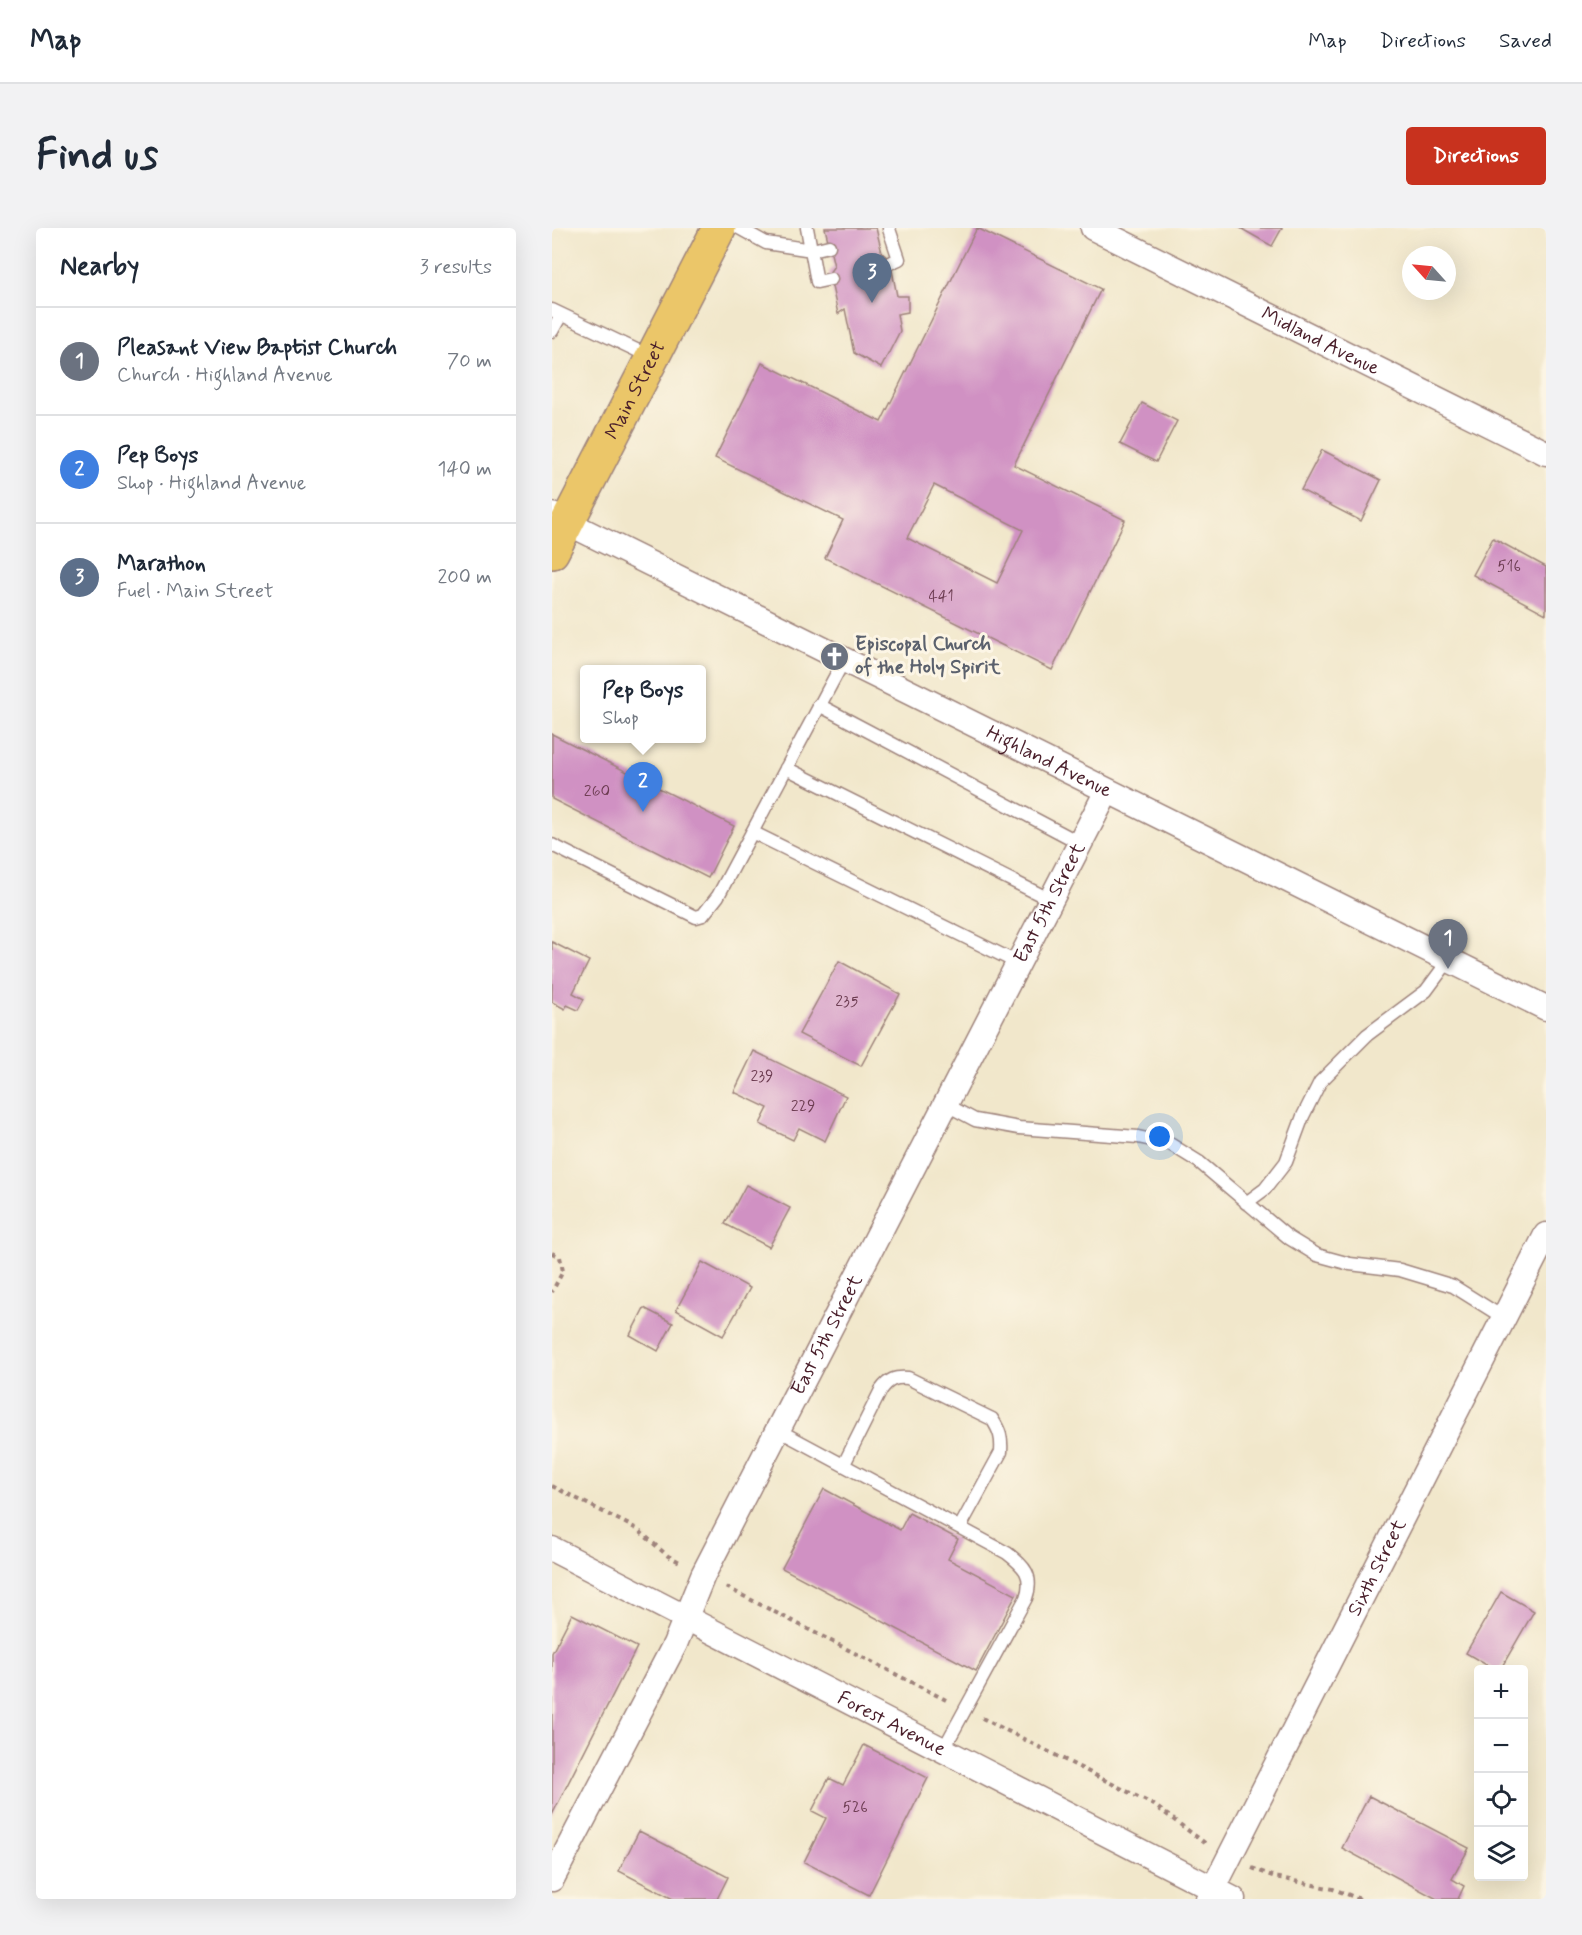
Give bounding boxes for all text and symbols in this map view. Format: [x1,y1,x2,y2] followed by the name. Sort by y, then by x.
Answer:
[30,23,81,60] text: Map
[1308,27,1347,55] text: Map
[1380,27,1466,55] text: Directions
[1499,27,1552,55] text: Saved
[1406,127,1546,185] button: Directions
[36,129,158,184] text: Find us
[1402,246,1456,300] north arrow
[60,250,139,284] text: Nearby
[420,254,492,281] text: 3 results
[852,254,892,303] pin: 3
[1257,300,1384,382] street label: Midland Avenue
[117,334,397,362] text: Pleasant View Baptist Church
[599,336,672,444] street label: Main Street
[75,348,84,375] text: 1
[447,348,492,375] text: 70 m
[117,362,333,389] text: Church · Highland Avenue
[117,442,198,470] text: Pep Boys
[75,456,84,483] text: 2
[438,456,492,483] text: 140 m
[117,470,306,497] text: Shop · Highland Avenue
[117,550,206,578] text: Marathon
[1497,556,1521,577] house number: 516
[75,564,84,591] text: 3
[437,564,492,591] text: 200 m
[117,578,273,605] text: Fuel · Main Street
[928,586,954,607] house number: 441
[855,631,1002,681] place label: Episcopal Church of the Holy Spirit
[818,640,850,672] church icon: Episcopal Church of the Holy Spirit
[580,665,706,743] popup
[602,677,684,705] text: Pep Boys
[602,705,639,732] text: Shop
[982,719,1117,804] street label: Highland Avenue
[624,762,662,812] pin: 2
[584,781,610,802] house number: 260
[1007,838,1092,968] street label: East 5th Street
[1428,920,1468,969] pin: 1
[835,991,859,1012] house number: 235
[750,1066,774,1087] house number: 239
[791,1096,815,1117] house number: 229
[1145,1122,1174,1151] your location
[785,1270,869,1400] street label: East 5th Street
[1341,1514,1413,1621] street label: Sixth Street
[1474,1665,1528,1881] map controls
[1474,1665,1528,1719] button: +
[833,1685,951,1763] street label: Forest Avenue
[1474,1719,1528,1773] button: −
[1474,1773,1528,1827] button: locate
[842,1797,868,1818] house number: 526
[1474,1827,1528,1881] button: layers

